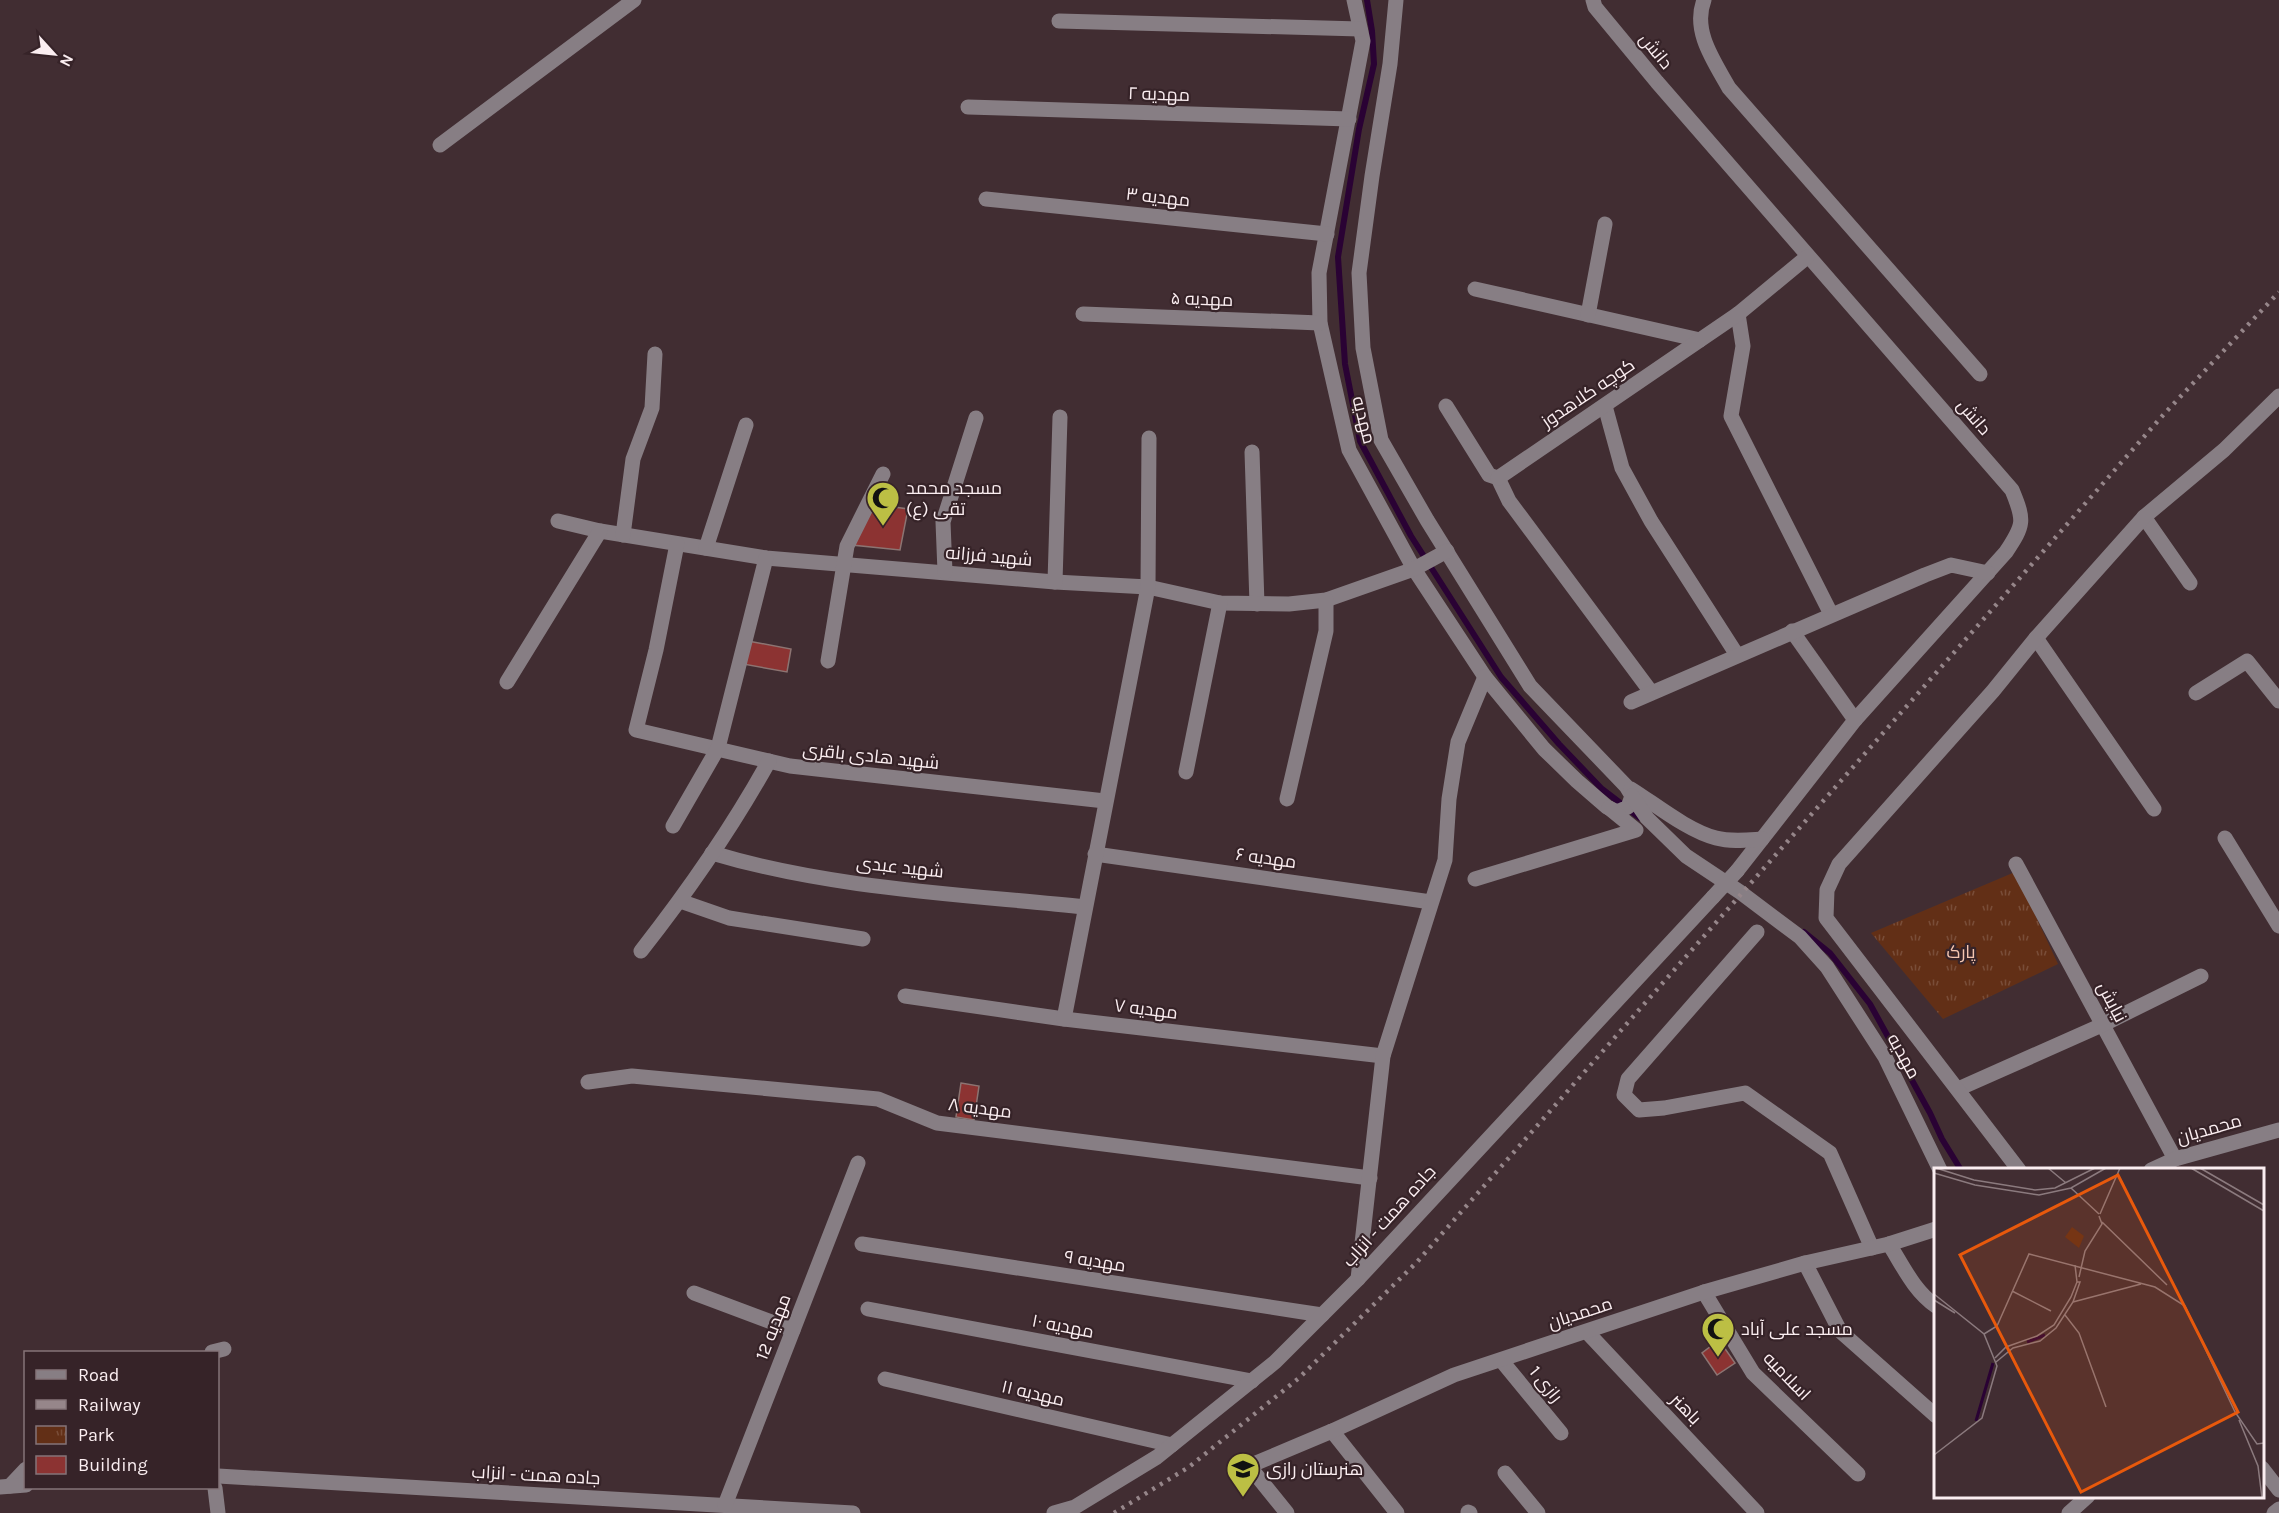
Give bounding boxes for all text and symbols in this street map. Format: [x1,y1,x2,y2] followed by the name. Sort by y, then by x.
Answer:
[24,24,84,84] north arrow
[1635,28,1677,74] street label: دانش
[56,51,78,70] text: N
[1128,82,1190,106] street label: مهدیه ۲
[1125,183,1191,211] street label: مهدیه ۳
[1170,287,1234,311] street label: مهدیه ۵
[1536,354,1640,434] street label: کوچه کلاهدوز
[1347,394,1381,446] street label: مهدیه
[1952,394,1996,440] street label: دانش
[906,477,1002,521] place label: مسجد محمد تقی (ع)
[865,480,901,527] mosque icon: مسجد محمد تقی (ع)
[945,541,1033,571] street label: شهید فرزانه
[802,738,940,774] street label: شهید هادی باقری
[1234,843,1298,873] street label: مهدیه ۶
[855,851,945,883] street label: شهید عبدی
[1947,941,1976,964] park label: پارک
[2092,978,2132,1026] street label: نیایش
[1113,994,1179,1024] street label: مهدیه ۷
[1883,1030,1925,1082] street label: مهدیه
[947,1093,1013,1123] street label: مهدیه ۸
[2174,1109,2244,1149] street label: محمدیان
[1338,1161,1440,1271] street label: جاده همت - انزاب
[1934,1168,2264,1498] inset map
[1063,1245,1127,1277] street label: مهدیه ۹
[750,1291,796,1363] street label: مهدیه 12
[1545,1292,1615,1334] street label: محمدیان
[1030,1309,1096,1343] street label: مهدیه ۱۰
[1700,1311,1736,1358] mosque icon: مسجد علی آباد
[1741,1318,1853,1340] place label: مسجد علی آباد
[1759,1347,1815,1405] street label: اسلاميه
[24,1351,219,1489] legend
[1525,1361,1567,1407] street label: رازی 1
[78,1364,119,1386] text: Road
[999,1375,1067,1411] street label: مهدیه ۱۱
[1665,1388,1706,1429] street label: باهنر
[78,1394,141,1416] text: Railway
[78,1424,115,1446] text: Park
[1225,1451,1261,1498] school or university icon: هنرستان رازی
[78,1454,148,1476] text: Building
[1266,1458,1363,1480] place label: هنرستان رازی
[471,1461,601,1489] street label: جاده همت - انزاب

